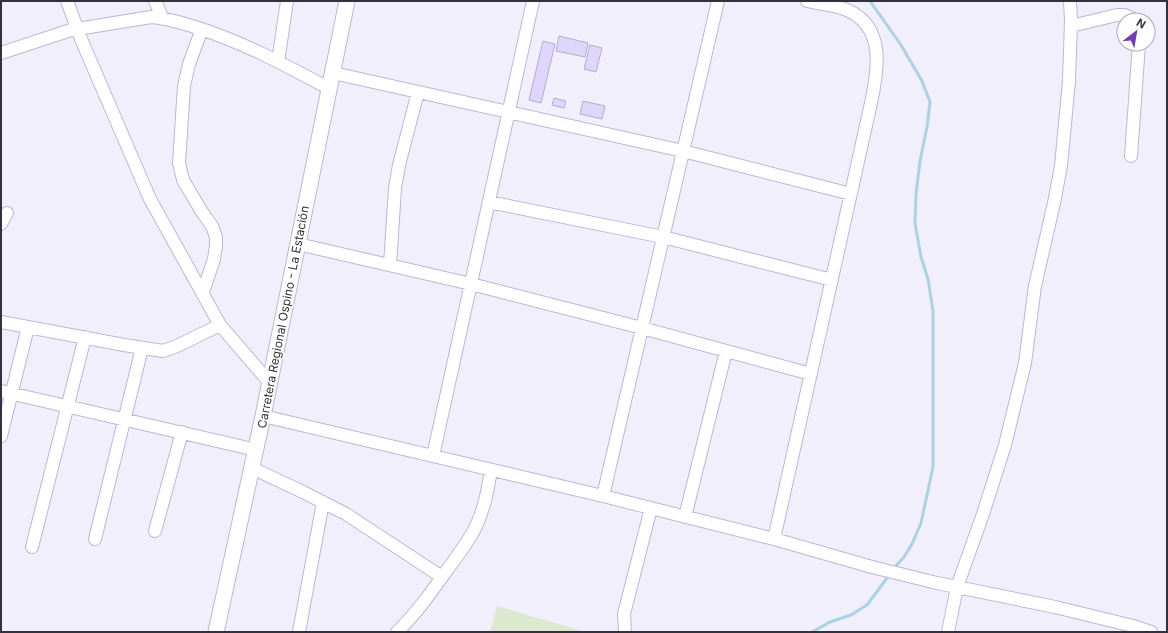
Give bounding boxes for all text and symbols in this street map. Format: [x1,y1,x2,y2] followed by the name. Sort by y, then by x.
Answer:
[1116,12,1156,52] north arrow
[1134,15,1148,32] text: N
[254,204,312,430] street label: Carretera Regional Ospino - La Estación

